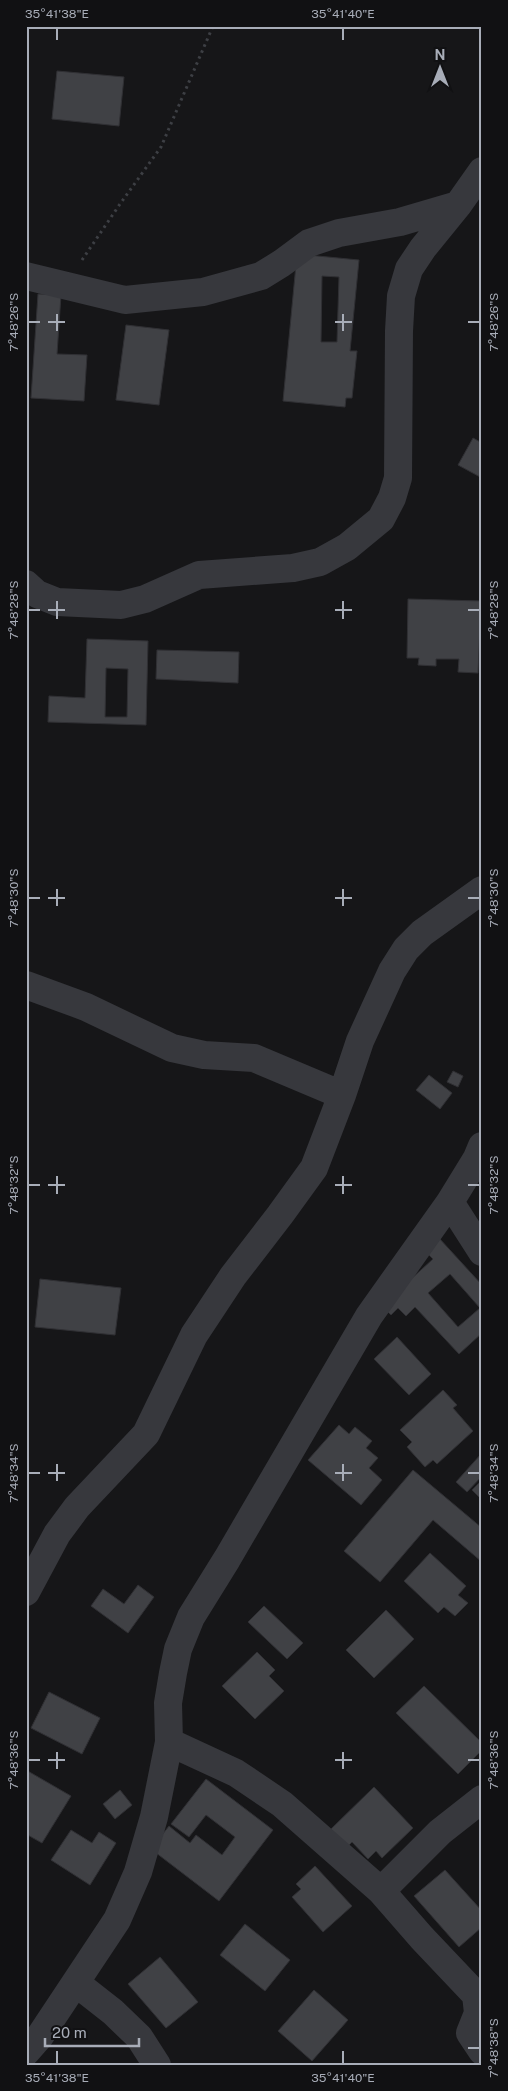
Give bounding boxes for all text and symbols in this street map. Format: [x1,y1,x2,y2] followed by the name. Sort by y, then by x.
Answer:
[25,7,89,21] text: 35°41'38"E
[311,7,375,21] text: 35°41'40"E
[416,42,466,92] north arrow
[435,47,445,63] text: N
[7,293,21,351] text: 7°48'26"S
[487,293,501,351] text: 7°48'26"S
[7,580,21,640] text: 7°48'28"S
[487,580,501,640] text: 7°48'28"S
[7,868,21,928] text: 7°48'30"S
[487,868,501,928] text: 7°48'30"S
[7,1156,21,1214] text: 7°48'32"S
[487,1156,501,1214] text: 7°48'32"S
[7,1443,21,1503] text: 7°48'34"S
[487,1443,501,1503] text: 7°48'34"S
[7,1730,21,1790] text: 7°48'36"S
[487,1730,501,1790] text: 7°48'36"S
[45,2016,139,2048] scale bar
[487,2018,501,2078] text: 7°48'38"S
[52,2024,87,2041] text: 20 m
[25,2071,89,2085] text: 35°41'38"E
[311,2071,375,2085] text: 35°41'40"E

